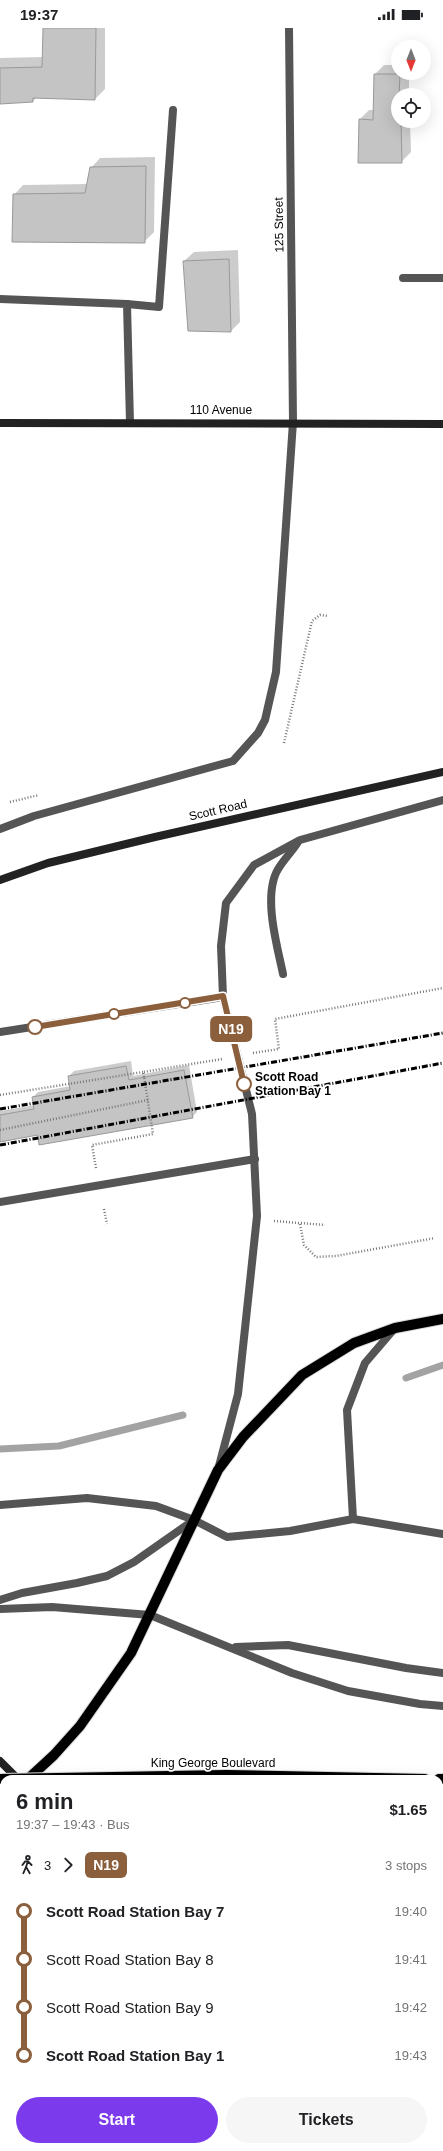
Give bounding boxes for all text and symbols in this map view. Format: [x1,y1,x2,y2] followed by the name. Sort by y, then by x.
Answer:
[20,6,58,23] text: 19:37
[391,40,431,80] north arrow
[391,40,431,128] map controls
[391,88,431,128] button: locate
[272,197,286,253] street label: 125 Street
[190,403,252,417] street label: 110 Avenue
[187,797,249,823] street label: Scott Road
[179,997,191,1009] unlabelled marker
[108,1008,120,1020] unlabelled marker
[208,1016,254,1042] line badge: N19
[27,1019,43,1035] unlabelled marker
[218,1021,244,1037] text: N19
[255,1070,331,1098] place label: Scott Road Station Bay 1
[236,1076,252,1092] marker: Scott Road Station Bay 1
[151,1756,275,1770] street label: King George Boulevard
[16,1789,73,1814] text: 6 min
[389,1801,427,1818] text: $1.65
[16,1817,129,1832] text: 19:37 – 19:43 · Bus
[16,1854,38,1876] icon: walk
[57,1854,79,1876] icon: forward
[93,1857,119,1873] text: N19
[44,1858,51,1873] text: 3
[385,1858,427,1873] text: 3 stops
[46,1903,224,1920] text: Scott Road Station Bay 7
[394,1904,427,1919] text: 19:40
[46,1951,214,1968] text: Scott Road Station Bay 8
[394,1952,427,1967] text: 19:41
[46,1999,214,2016] text: Scott Road Station Bay 9
[394,2000,427,2015] text: 19:42
[46,2047,224,2064] text: Scott Road Station Bay 1
[394,2048,427,2063] text: 19:43
[16,2097,218,2143] button: Start
[226,2097,427,2143] button: Tickets

